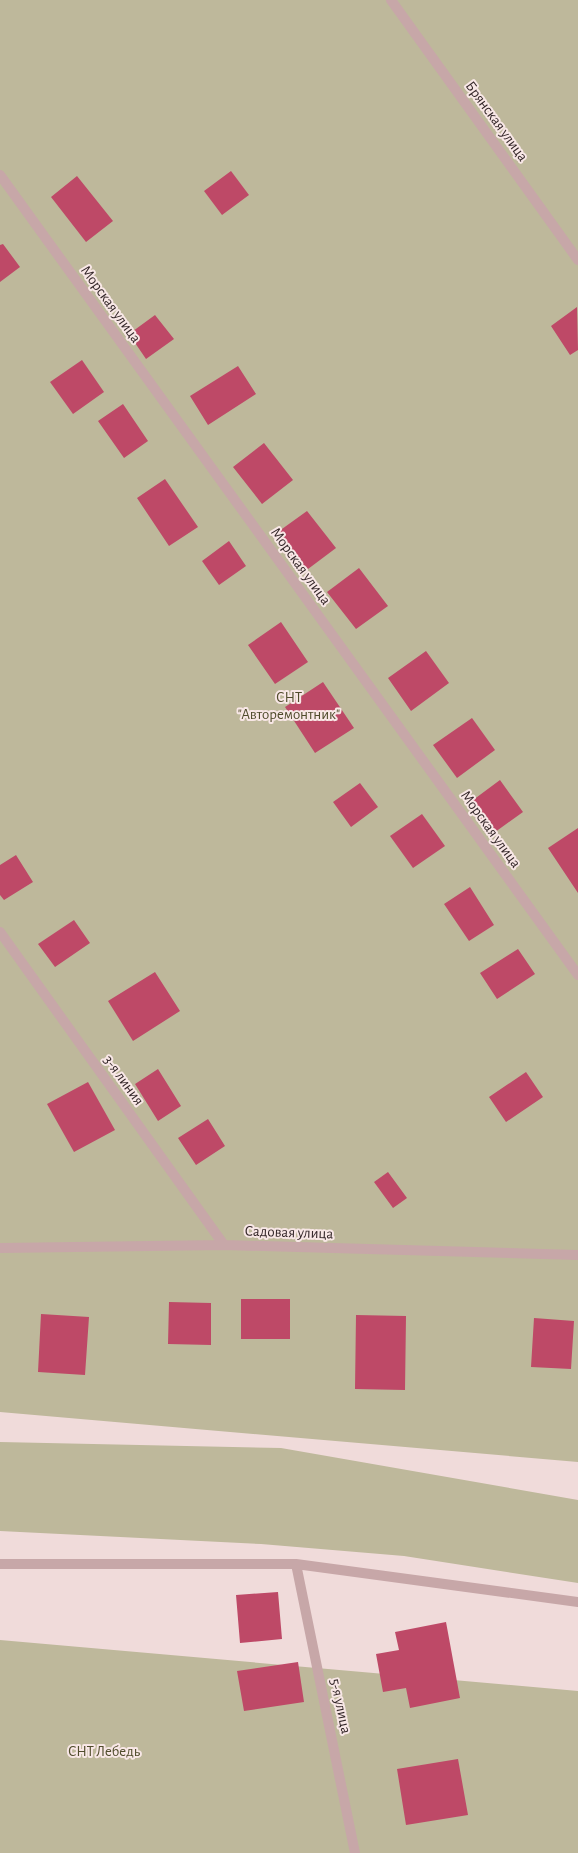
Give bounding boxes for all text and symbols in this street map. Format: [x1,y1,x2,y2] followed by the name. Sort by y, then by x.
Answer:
[463,78,531,164] street label: Брянская улица
[78,263,144,346] street label: Морская улица
[268,525,334,608] street label: Морская улица
[238,690,340,722] park label: СНТ "Авторемонтник"
[458,788,524,871] street label: Морская улица
[101,1053,147,1108] street label: 3-я линия
[244,1223,334,1242] street label: Садовая улица
[327,1677,354,1735] street label: 5-я улица
[68,1744,141,1759] park label: СНТ Лебедь

